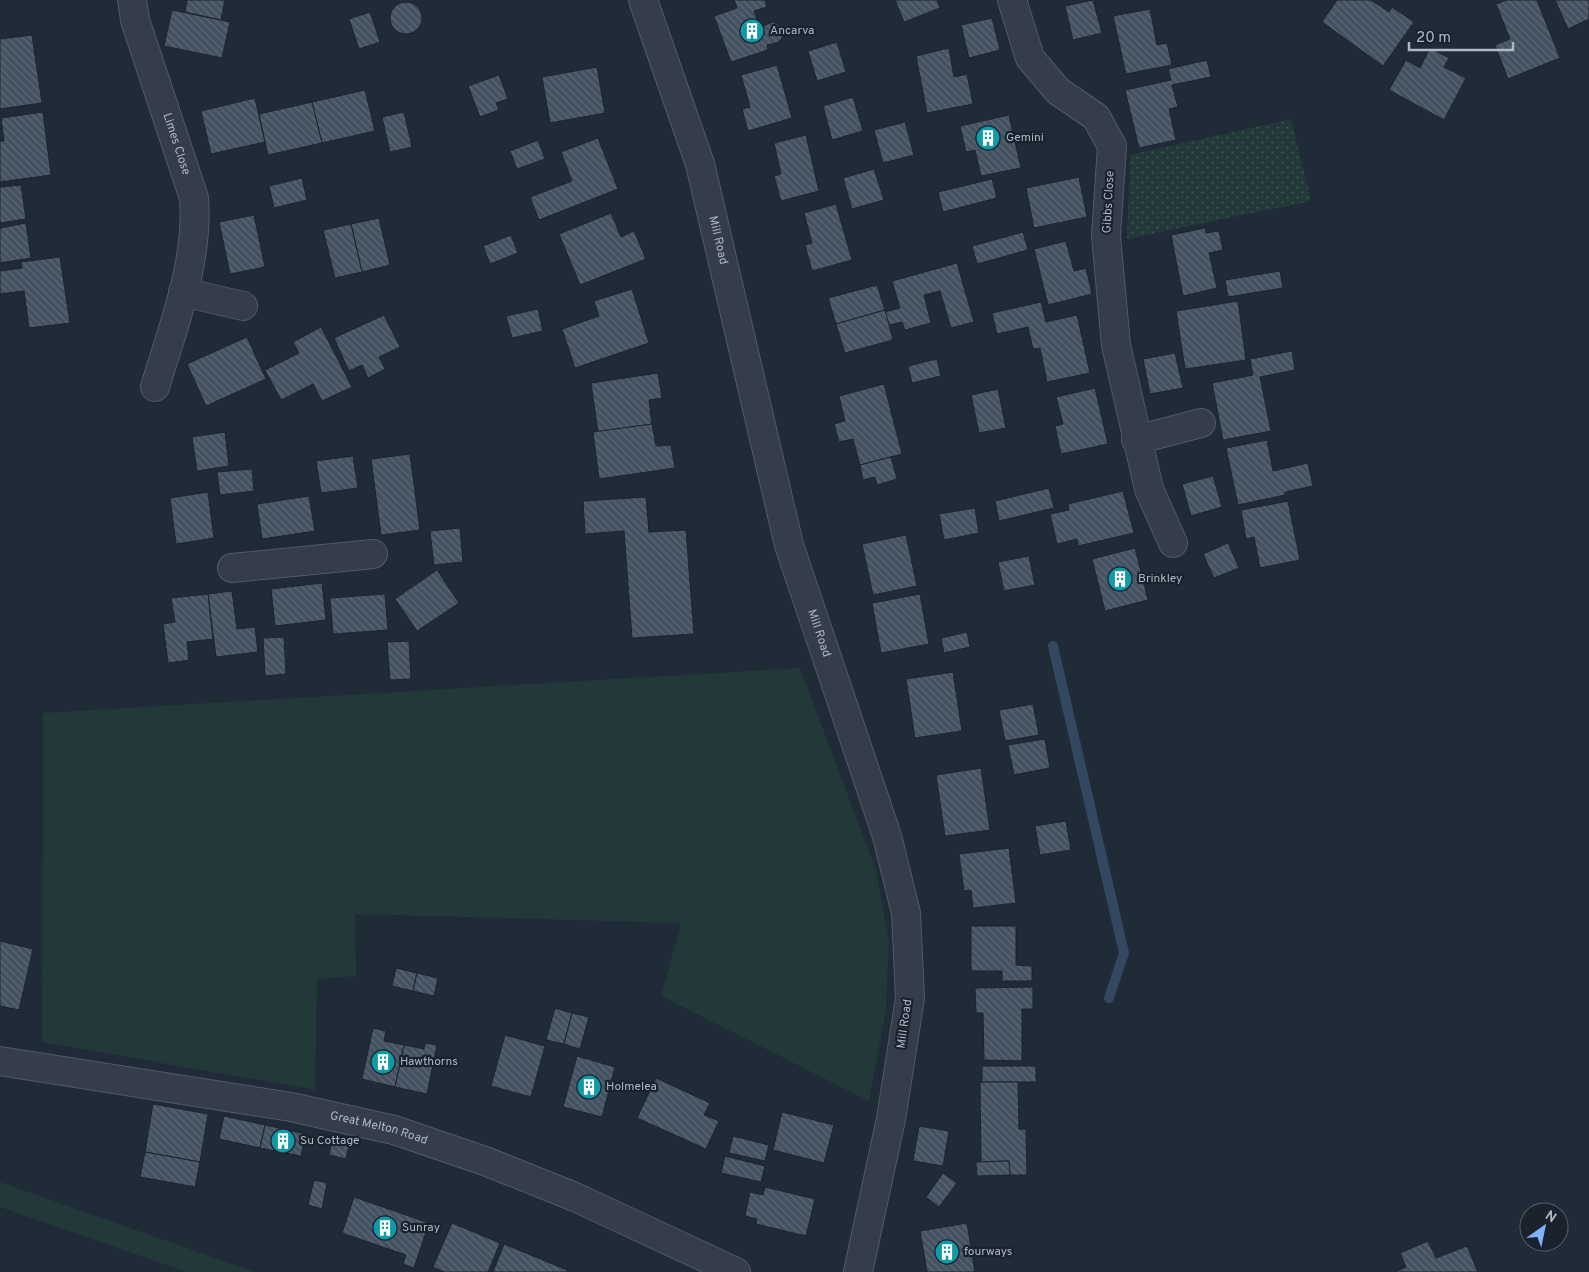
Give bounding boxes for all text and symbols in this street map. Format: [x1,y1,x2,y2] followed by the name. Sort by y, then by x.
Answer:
[739,18,765,44] building icon: Ancarva
[1409,20,1513,52] scale bar
[770,23,814,39] place label: Ancarva
[1416,29,1451,48] text: 20 m
[158,111,194,177] street label: Limes Close
[975,125,1001,151] building icon: Gemini
[1006,130,1044,146] place label: Gemini
[1099,170,1119,234] street label: Gibbs Close
[704,214,731,266] street label: Mill Road
[1107,566,1133,592] building icon: Brinkley
[1138,571,1182,587] place label: Brinkley
[803,607,834,659] street label: Mill Road
[894,998,916,1050] street label: Mill Road
[370,1049,396,1075] building icon: Hawthorns
[400,1054,458,1070] place label: Hawthorns
[576,1074,602,1100] building icon: Holmelea
[606,1079,657,1095] place label: Holmelea
[329,1108,430,1149] street label: Great Melton Road
[270,1128,296,1154] building icon: Su Cottage
[300,1133,360,1149] place label: Su Cottage
[1519,1202,1569,1252] north arrow
[1541,1207,1559,1227] text: N
[372,1215,398,1241] building icon: Sunray
[402,1220,440,1236] place label: Sunray
[934,1239,960,1265] building icon: fourways
[964,1244,1012,1260] place label: fourways

